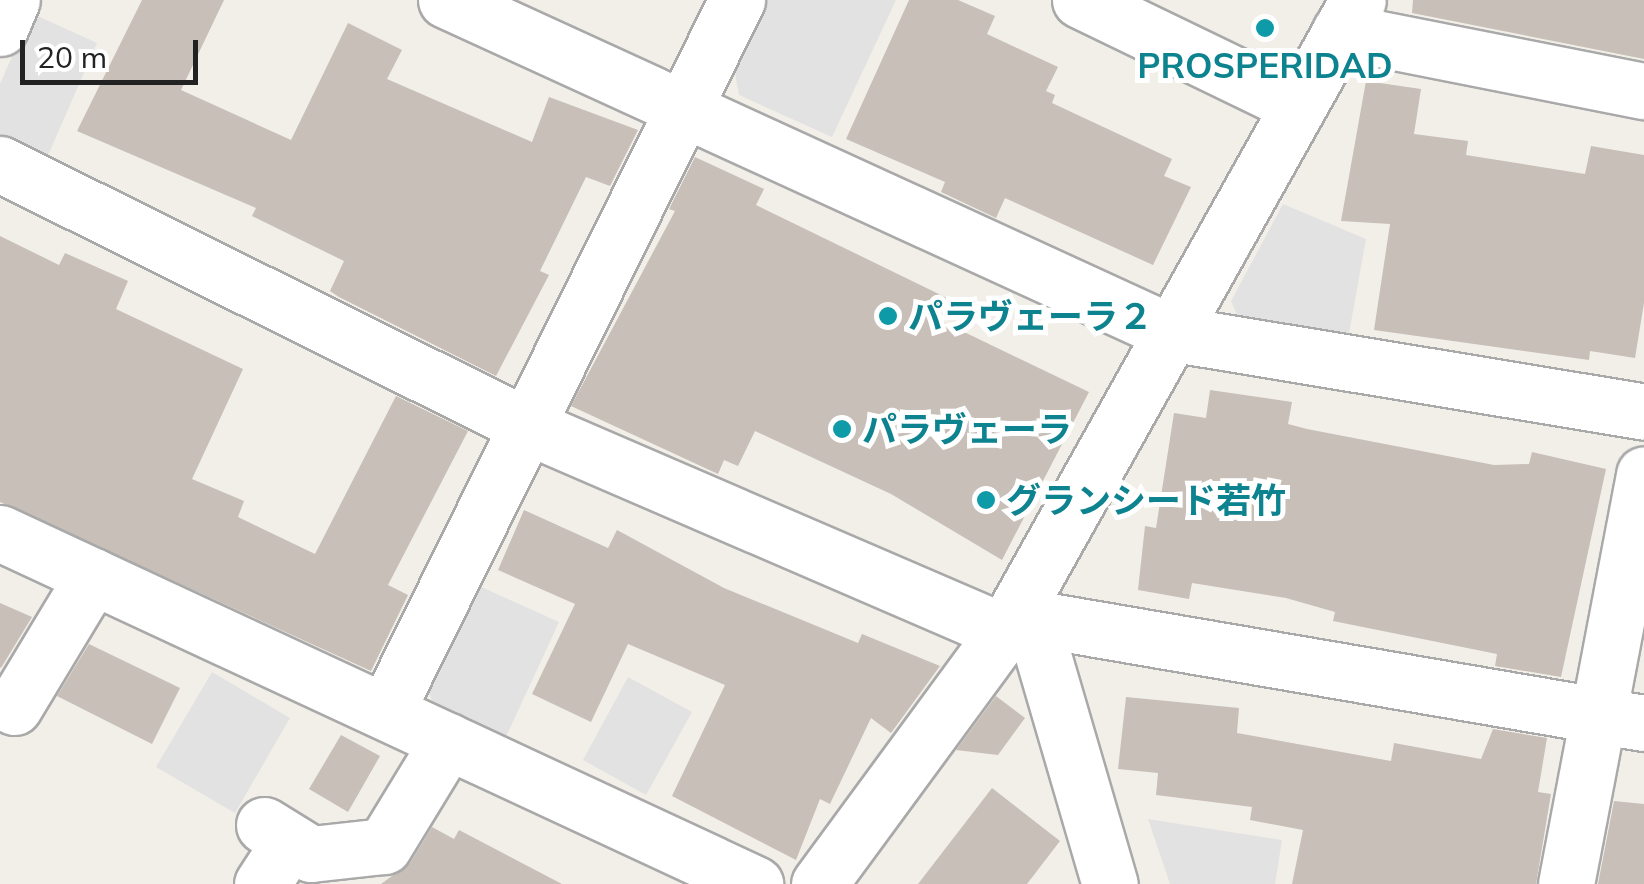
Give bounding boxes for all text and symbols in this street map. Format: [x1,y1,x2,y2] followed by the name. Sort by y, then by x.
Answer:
[1254,17,1276,39] marker: PROSPERIDAD
[25,20,202,82] scale bar
[37,38,107,76] text: 20 m
[1137,44,1393,86] place label: PROSPERIDAD
[908,295,1153,337] place label: パラヴェーラ２
[877,305,899,327] marker: パラヴェーラ２
[862,408,1072,450] place label: パラヴェーラ
[831,418,853,440] marker: パラヴェーラ
[1006,479,1286,521] place label: グランシード若竹
[975,489,997,511] marker: グランシード若竹

